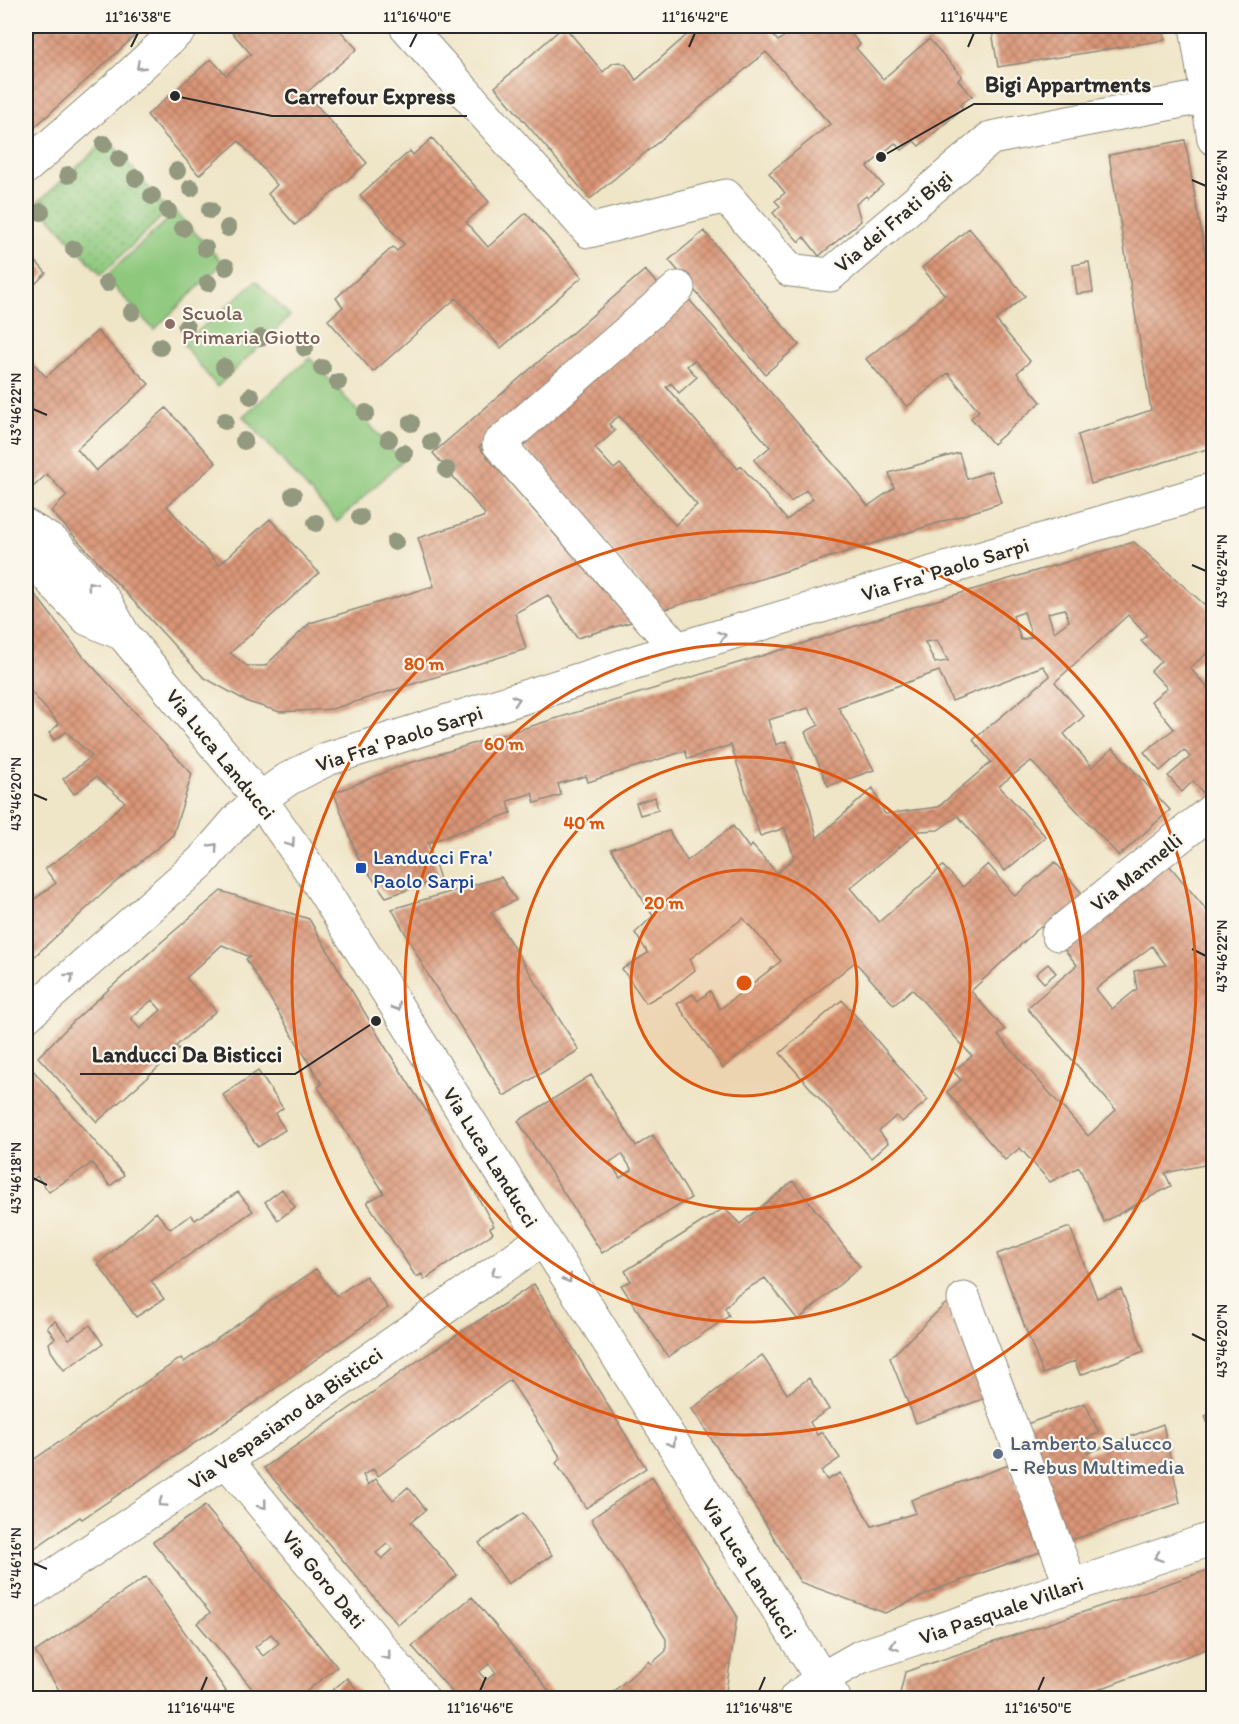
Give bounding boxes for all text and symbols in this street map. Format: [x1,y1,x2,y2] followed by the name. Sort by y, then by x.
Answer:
[105,8,171,26] text: 11°16'38"E
[383,8,451,26] text: 11°16'40"E
[662,8,728,26] text: 11°16'42"E
[940,8,1008,26] text: 11°16'44"E
[137,58,148,69] one-way arrow
[974,64,1163,104] callout: Bigi Appartments
[985,71,1151,98] text: Bigi Appartments
[272,76,467,116] callout: Carrefour Express
[284,83,456,110] text: Carrefour Express
[1213,150,1231,222] text: 43°46'26"N
[829,164,957,278] street label: Via dei Frati Bigi
[182,300,321,349] place label: Scuola Primaria Giotto
[163,317,177,331] marker: Scuola Primaria Giotto
[7,373,25,445] text: 43°46'22"N
[858,532,1032,606] street label: Via Fra' Paolo Sarpi
[1213,534,1231,608] text: 43°46'24"N
[87,581,98,592] one-way arrow
[716,631,727,643] one-way arrow
[404,653,445,675] text: 80 m
[161,684,281,824] street label: Via Luca Landucci
[510,695,520,707] one-way arrow
[312,699,486,777] street label: Via Fra' Paolo Sarpi
[484,733,525,755] text: 60 m
[7,757,25,831] text: 43°46'20"N
[563,812,605,834] text: 40 m
[1085,827,1187,917] street label: Via Mannelli
[284,836,295,847] one-way arrow
[207,843,218,854] one-way arrow
[373,844,492,893] place label: Landucci Fra' Paolo Sarpi
[354,861,368,875] marker: Landucci Fra' Paolo Sarpi
[644,892,685,914] text: 20 m
[1213,920,1231,992] text: 43°46'22"N
[63,973,73,984] one-way arrow
[734,973,754,993] centre of rings
[390,1000,401,1011] one-way arrow
[80,1034,295,1074] callout: Landucci Da Bisticci
[92,1041,282,1068] text: Landucci Da Bisticci
[438,1082,544,1232] street label: Via Luca Landucci
[7,1142,25,1214] text: 43°46'18"N
[491,1266,502,1277] one-way arrow
[560,1272,571,1283] one-way arrow
[1213,1304,1231,1378] text: 43°46'20"N
[183,1341,387,1495] street label: Via Vespasiano da Bisticci
[1010,1430,1185,1479] place label: Lamberto Salucco - Rebus Multimedia
[664,1437,675,1448] one-way arrow
[991,1447,1005,1461] marker: Lamberto Salucco - Rebus Multimedia
[697,1493,803,1643] street label: Via Luca Landucci
[157,1496,168,1507] one-way arrow
[256,1498,267,1509] one-way arrow
[277,1525,371,1633] street label: Via Goro Dati
[7,1527,25,1599] text: 43°46'16"N
[1153,1549,1164,1562] one-way arrow
[916,1570,1086,1650] street label: Via Pasquale Villari
[889,1638,900,1651] one-way arrow
[380,1649,391,1660] one-way arrow
[167,1699,235,1717] text: 11°16'44"E
[447,1699,513,1717] text: 11°16'46"E
[725,1699,793,1717] text: 11°16'48"E
[1005,1699,1071,1717] text: 11°16'50"E

